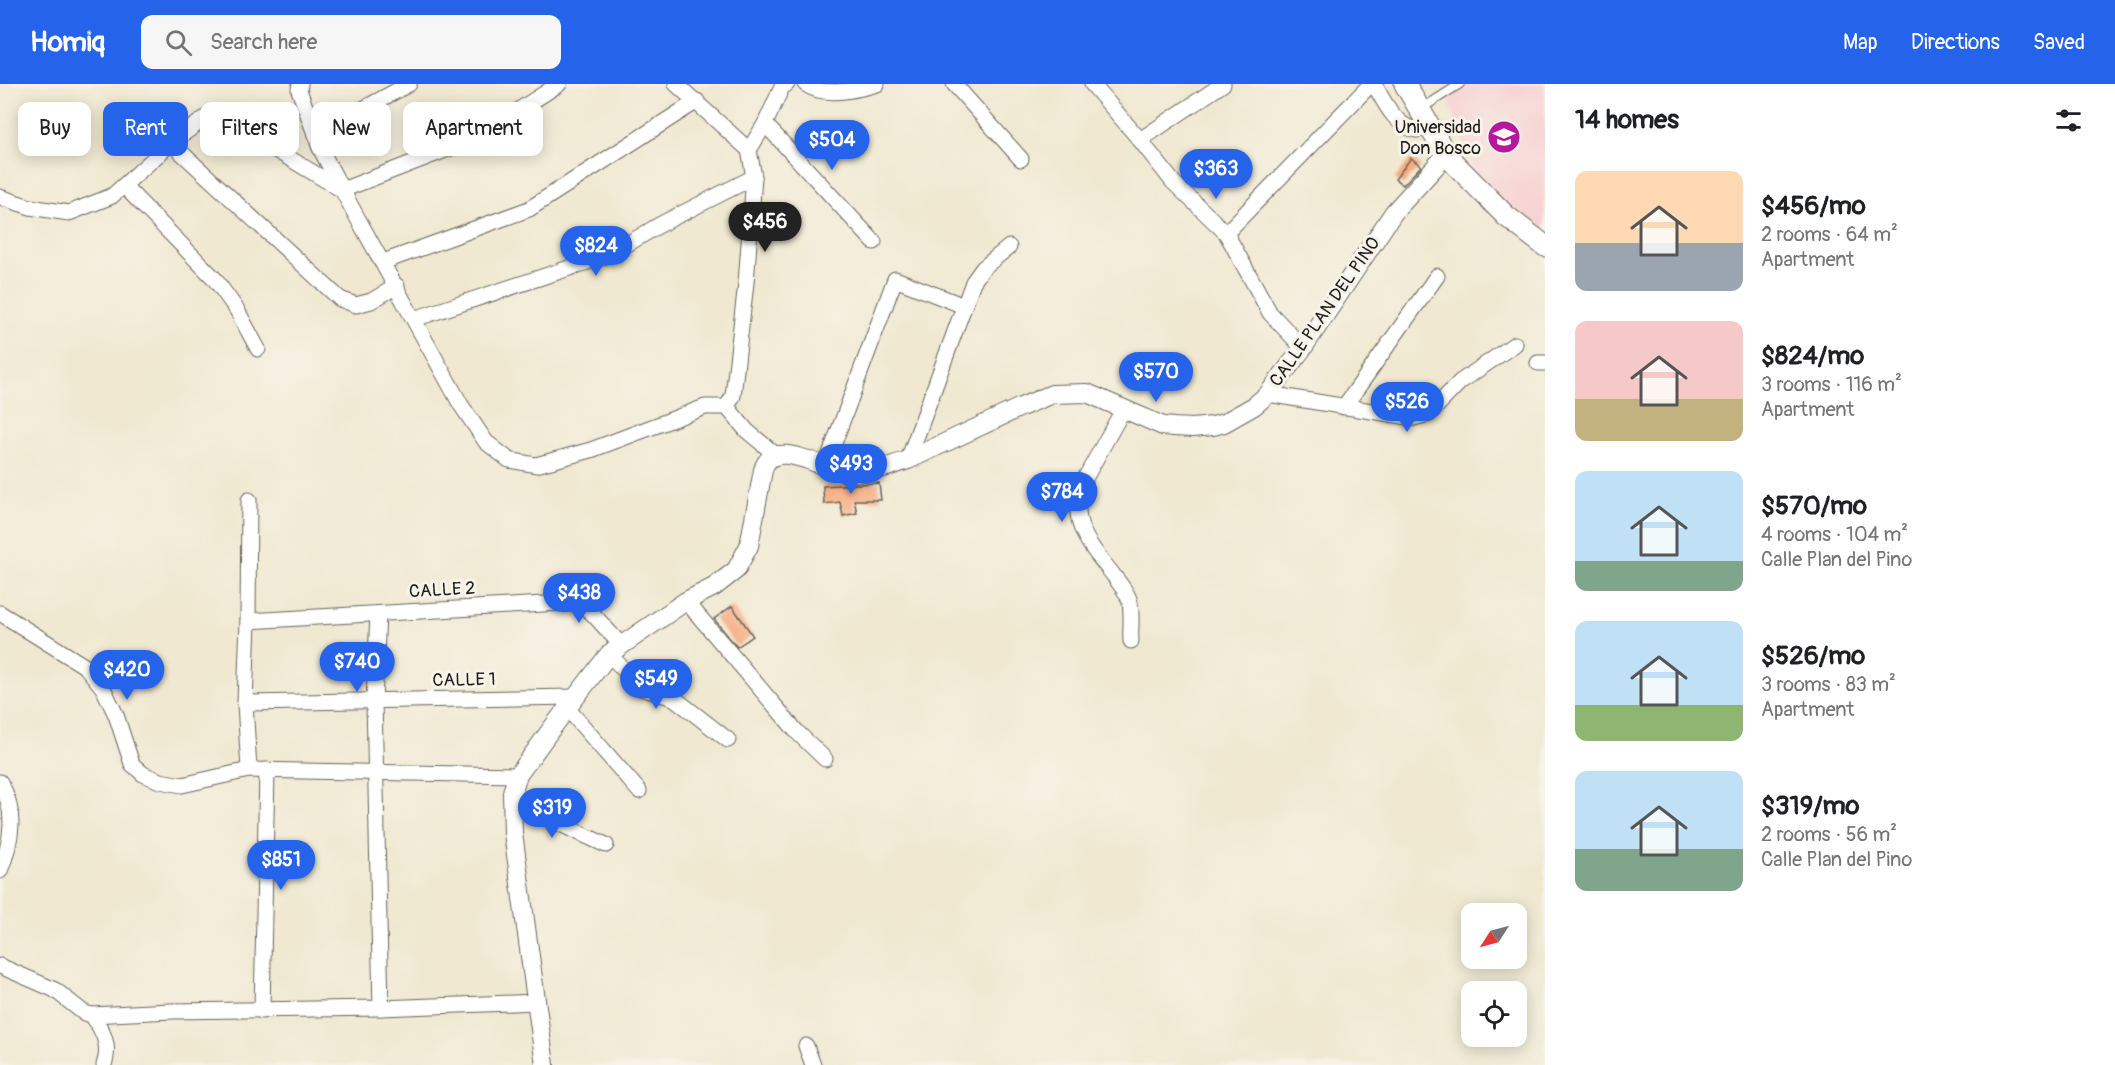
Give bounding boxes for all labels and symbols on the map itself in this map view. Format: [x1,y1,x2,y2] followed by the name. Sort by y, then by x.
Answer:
[1394,116,1481,160] place label: Universidad Don Bosco
[1486,119,1522,155] school or university icon: Universidad Don Bosco
[796,120,868,171] pin: $504
[1180,149,1252,200] pin: $363
[729,202,801,253] pin: $456
[560,226,632,277] pin: $824
[1265,233,1385,391] street label: CALLE PLAN DEL PINO
[1120,352,1192,403] pin: $570
[1371,382,1443,433] pin: $526
[815,444,887,495] pin: $493
[1026,472,1098,523] pin: $784
[543,573,615,624] pin: $438
[408,577,476,603] street label: CALLE 2
[321,642,393,693] pin: $740
[91,650,163,701] pin: $420
[620,659,692,710] pin: $549
[432,668,496,692] street label: CALLE 1
[516,788,588,839] pin: $319
[245,840,317,891] pin: $851
[1461,903,1527,969] north arrow

